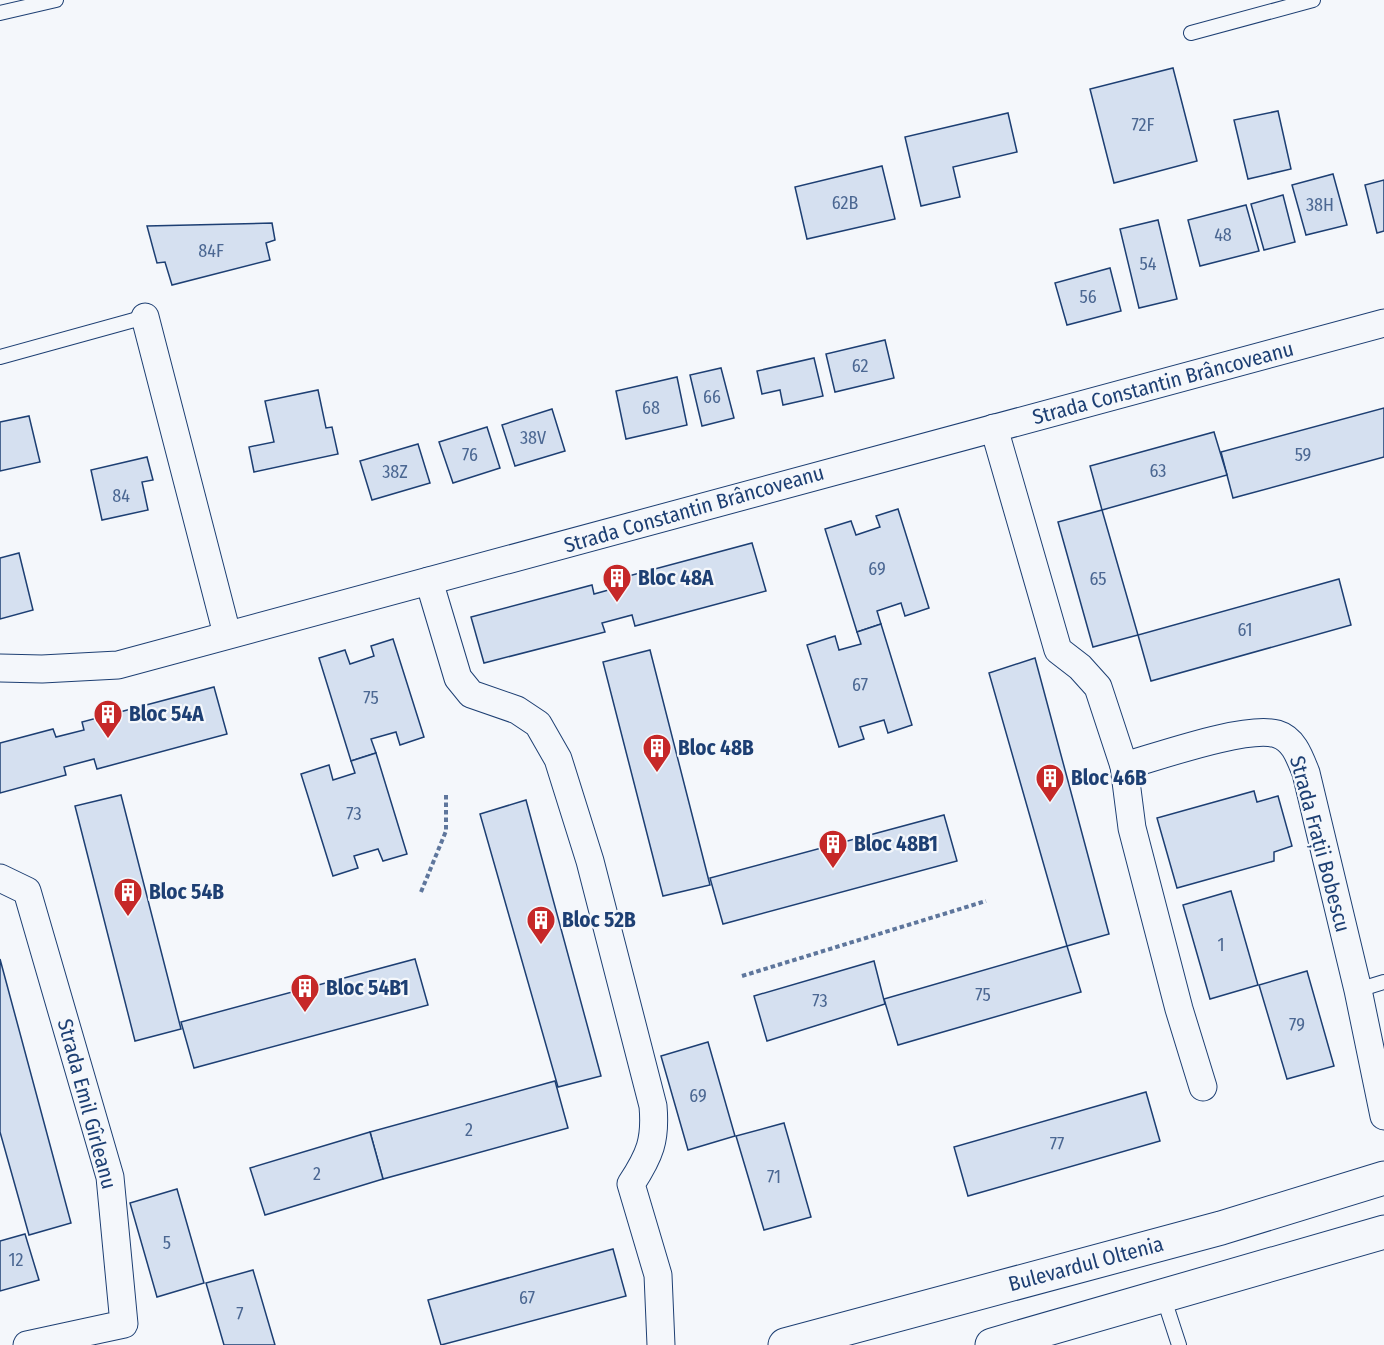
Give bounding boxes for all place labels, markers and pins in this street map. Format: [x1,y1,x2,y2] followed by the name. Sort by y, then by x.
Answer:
[601,562,633,604] building icon: Bloc 48A
[638,565,714,591] place label: Bloc 48A
[92,698,124,740] building icon: Bloc 54A
[129,701,204,727] place label: Bloc 54A
[641,732,673,774] building icon: Bloc 48B
[678,735,754,761] place label: Bloc 48B
[1034,762,1066,804] building icon: Bloc 46B
[1071,765,1147,791] place label: Bloc 46B
[817,828,849,870] building icon: Bloc 48B1
[854,831,938,857] place label: Bloc 48B1
[112,876,144,918] building icon: Bloc 54B
[149,879,224,905] place label: Bloc 54B
[525,904,557,946] building icon: Bloc 52B
[562,907,636,933] place label: Bloc 52B
[289,972,321,1014] building icon: Bloc 54B1
[326,975,409,1001] place label: Bloc 54B1

